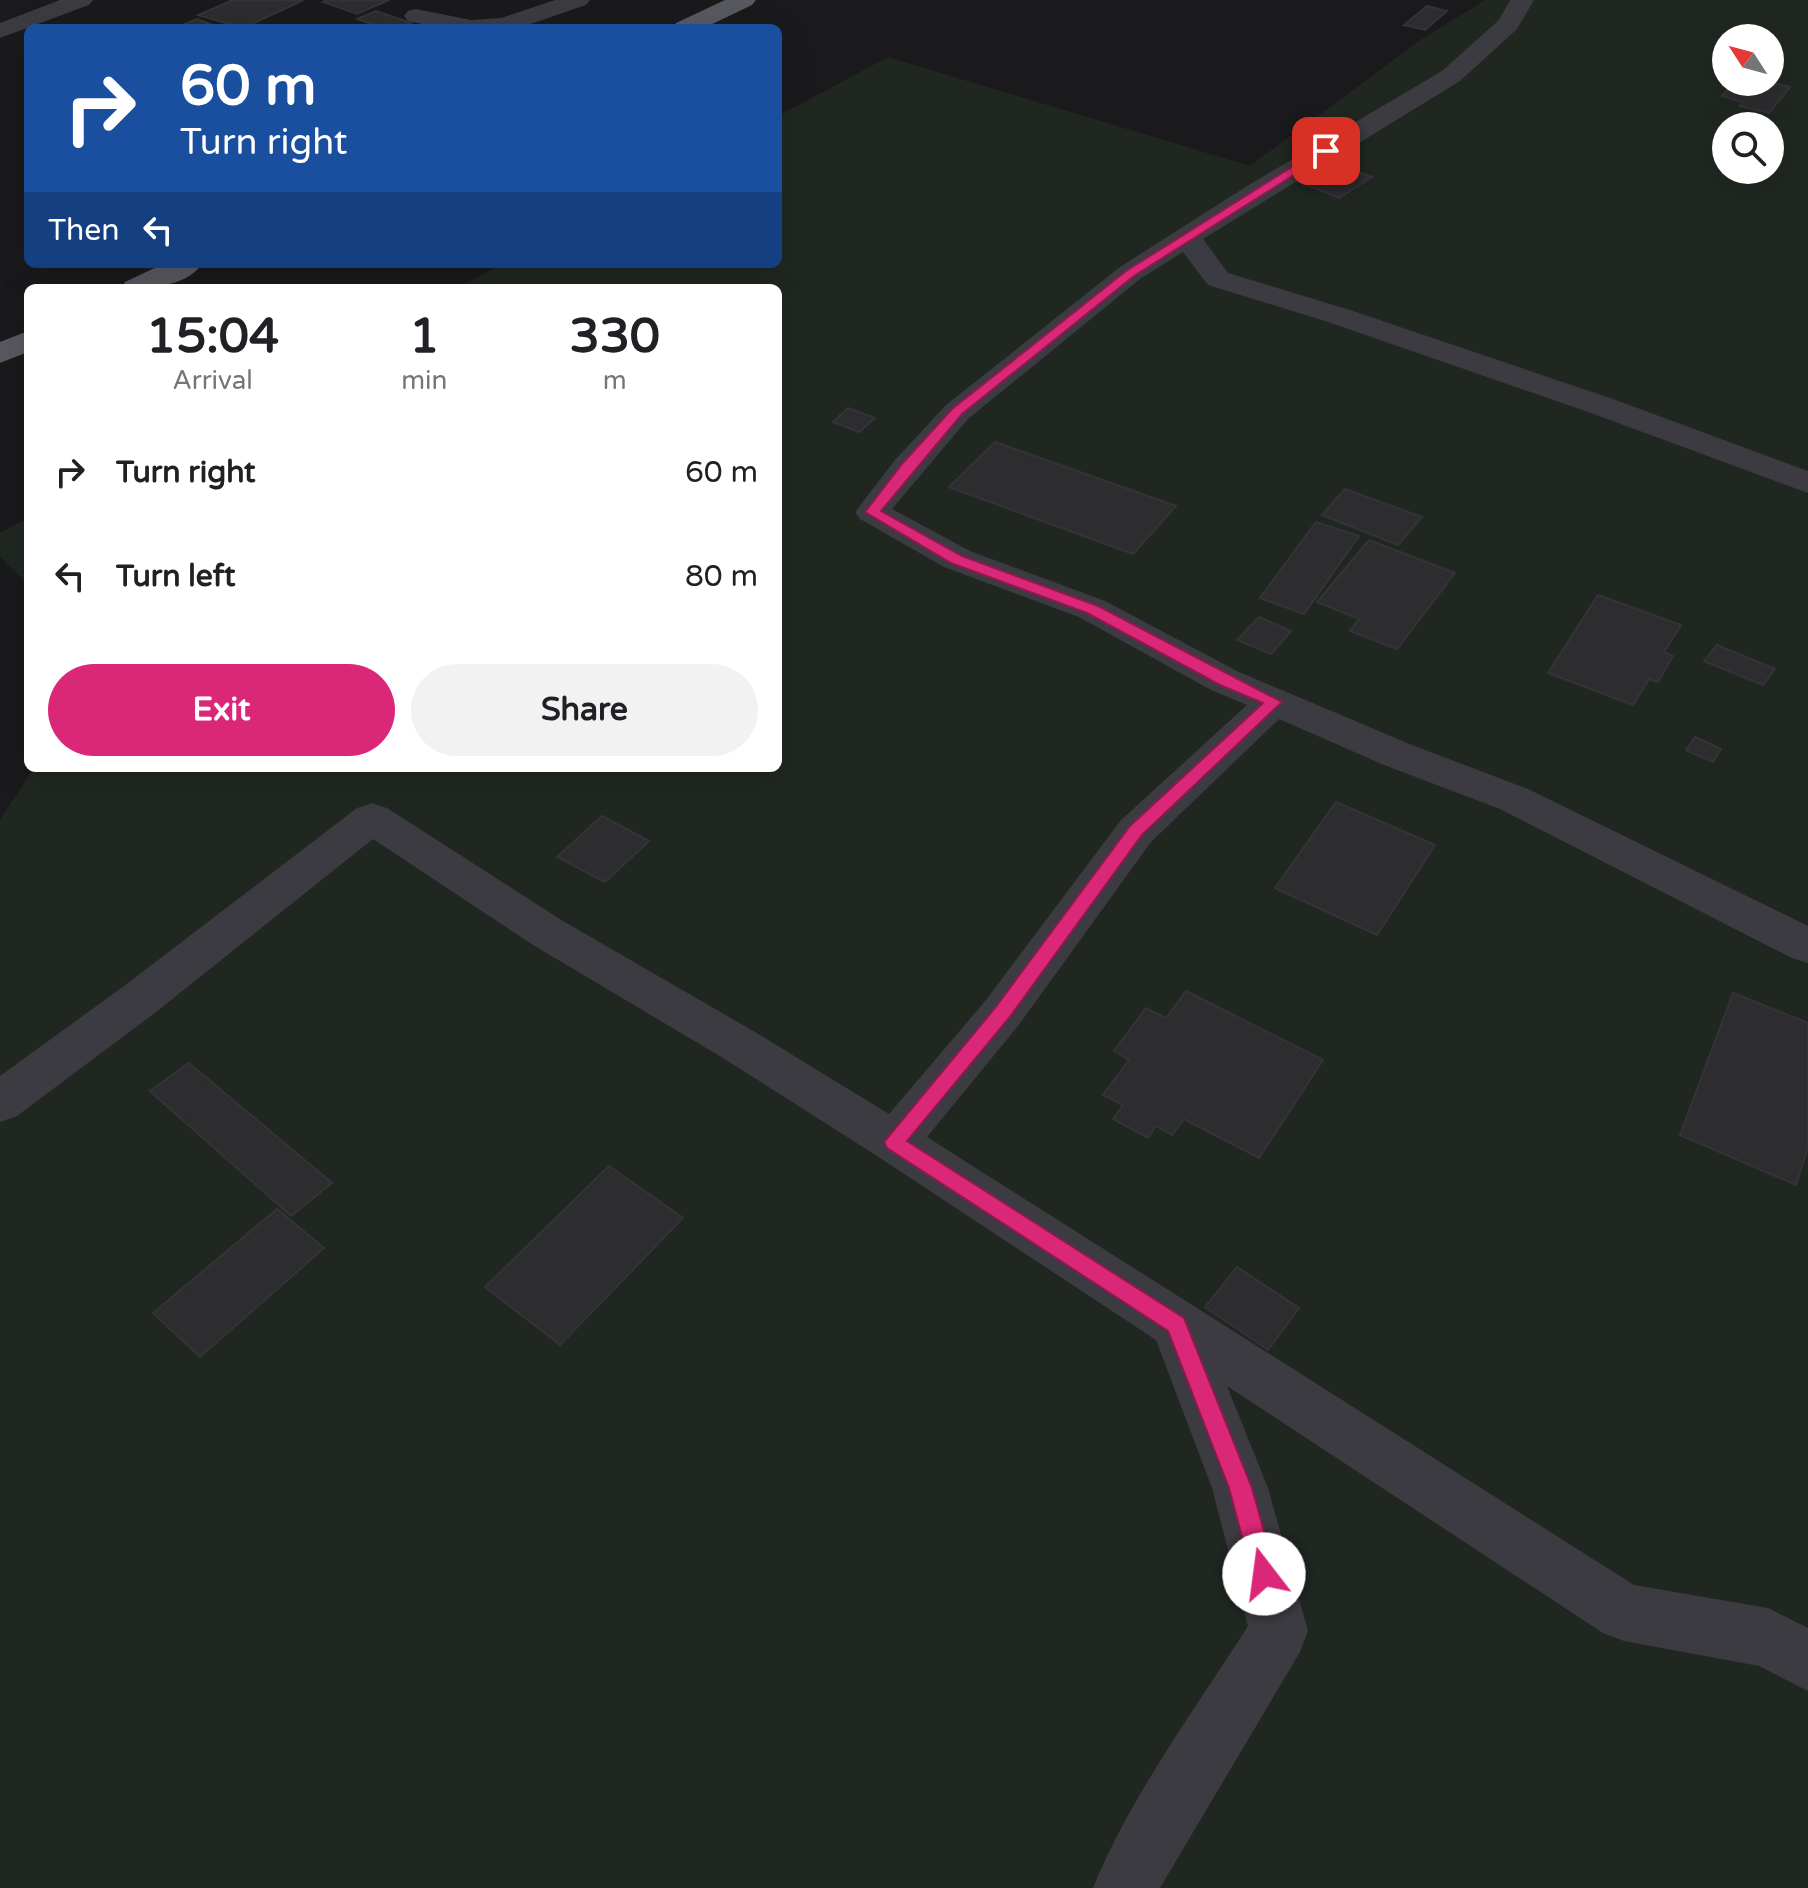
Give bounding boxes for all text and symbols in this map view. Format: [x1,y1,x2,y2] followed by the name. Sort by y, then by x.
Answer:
[1712,24,1784,96] north arrow
[1712,24,1784,184] map controls
[180,53,316,120] text: 60 m
[48,56,152,160] icon: right
[1712,112,1784,184] button: search
[1292,117,1360,185] pin
[180,121,347,164] text: Turn right
[1304,129,1348,173] icon: arrive
[136,208,180,252] icon: left
[48,212,120,249] text: Then
[146,308,279,366] text: 15:04
[409,308,439,366] text: 1
[569,308,660,366] text: 330
[172,365,253,396] text: Arrival
[401,365,447,396] text: min
[603,365,627,396] text: m
[48,450,92,494] icon: right
[116,454,256,491] text: Turn right
[685,454,758,491] text: 60 m
[48,554,92,598] icon: left
[116,558,235,595] text: Turn left
[685,558,758,595] text: 80 m
[48,664,395,756] button: Exit
[411,664,758,756] button: Share
[1222,1532,1306,1616] position arrow

